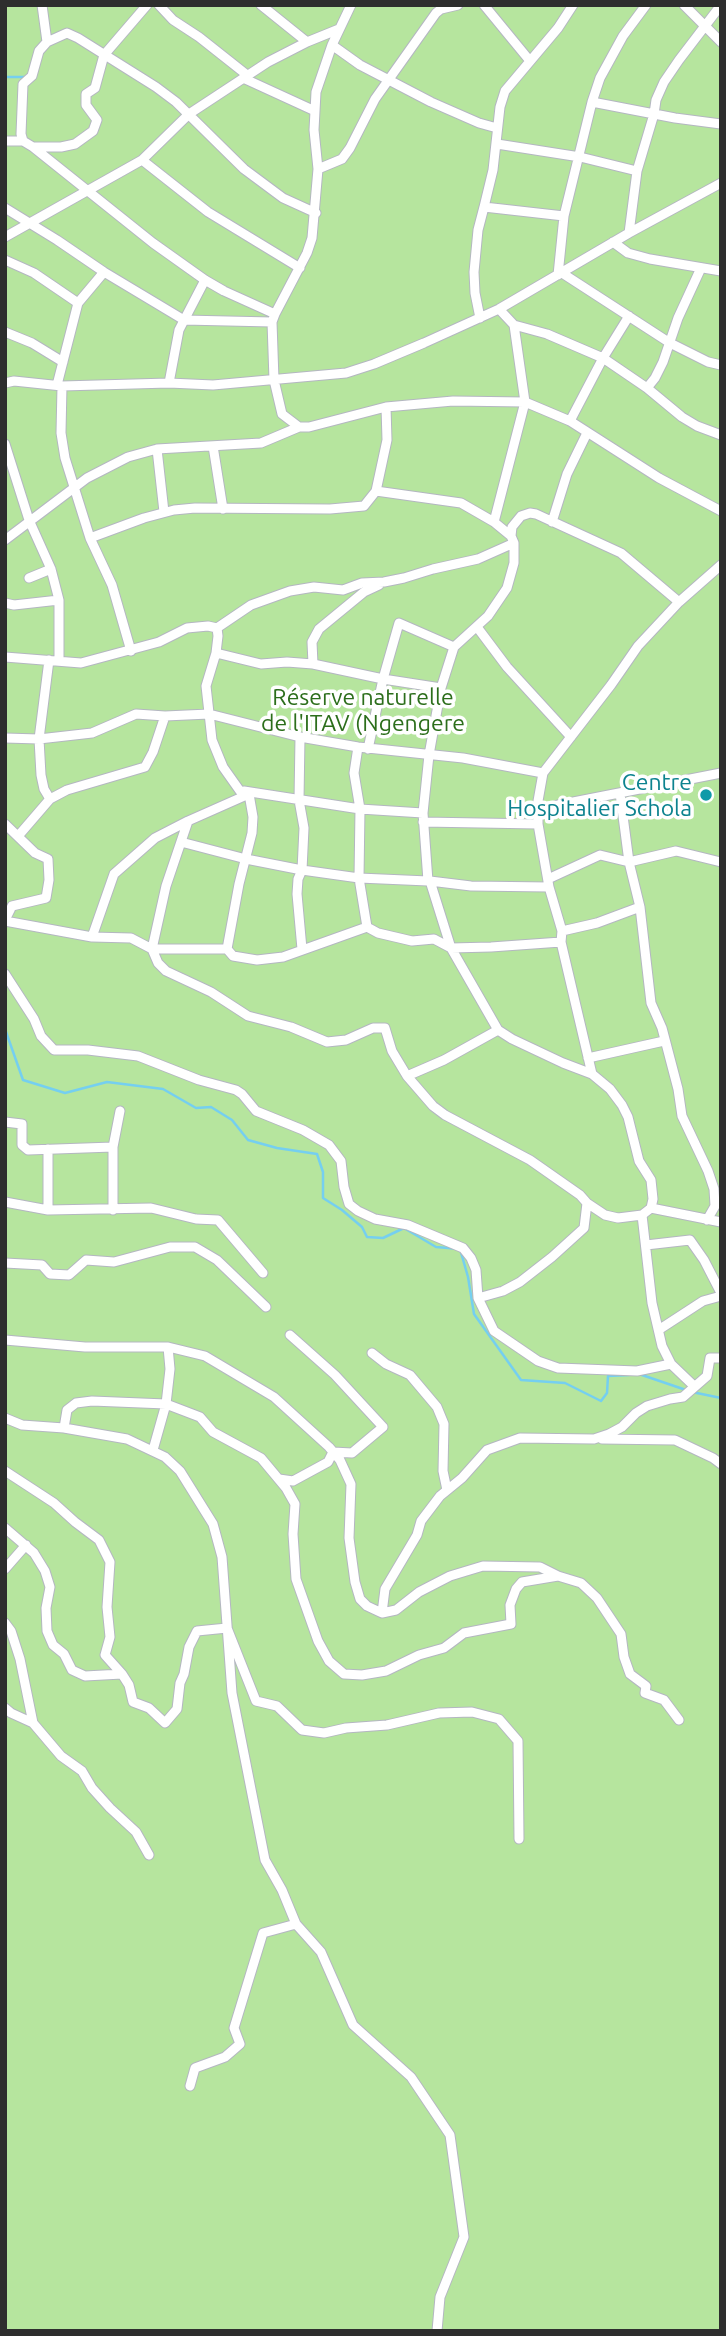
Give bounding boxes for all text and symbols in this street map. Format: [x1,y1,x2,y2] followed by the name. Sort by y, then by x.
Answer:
[261,683,465,737] park label: Réserve naturelle de l'ITAV (Ngengere
[507,768,692,822] place label: Centre Hospitalier Schola
[698,787,714,803] marker: Centre Hospitalier Schola

